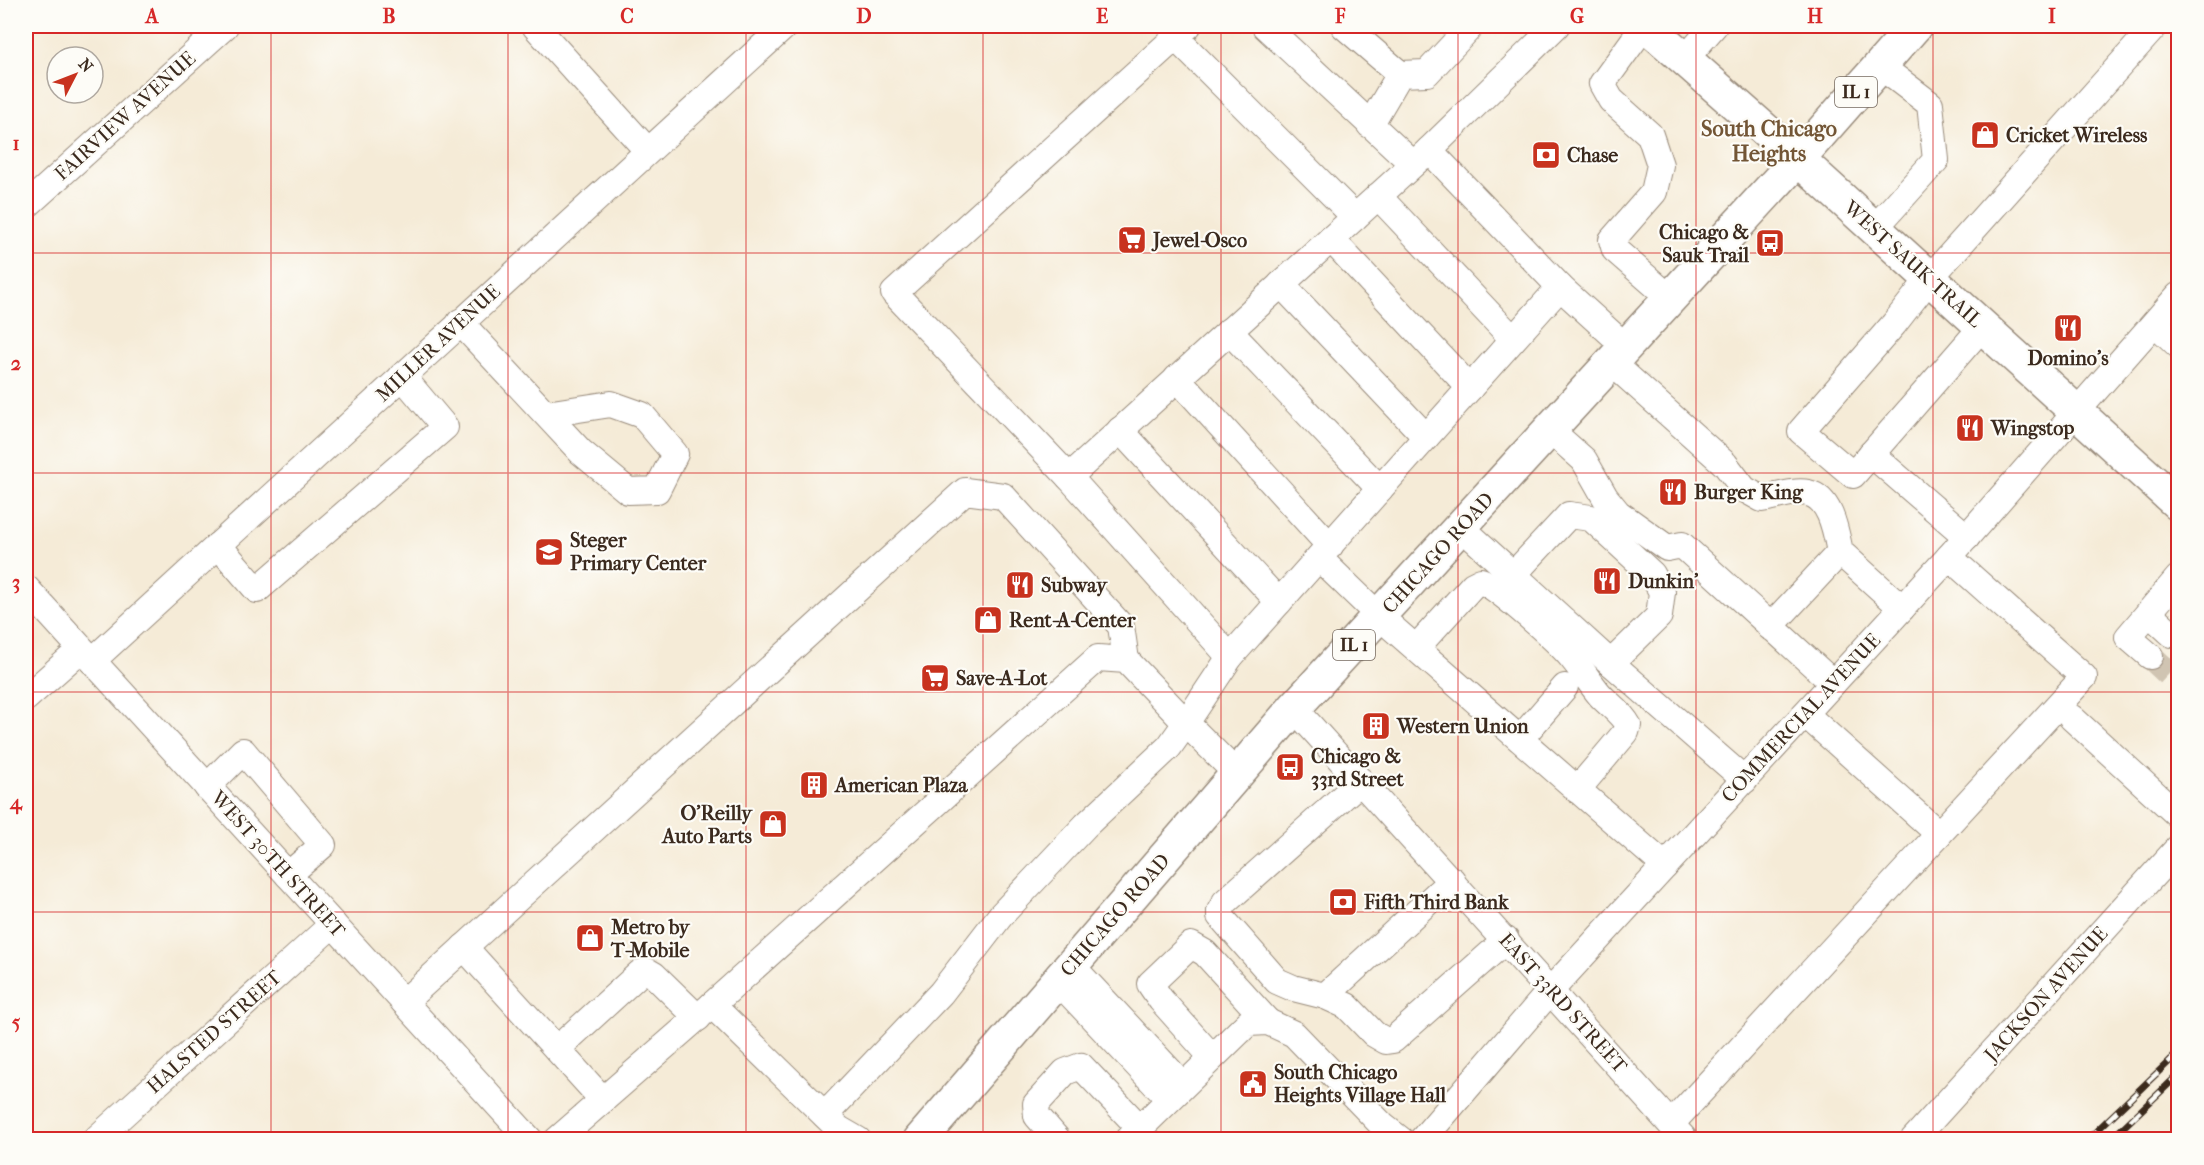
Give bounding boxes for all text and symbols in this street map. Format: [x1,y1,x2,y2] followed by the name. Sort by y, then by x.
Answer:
[144,5,160,28] text: A
[382,5,396,28] text: B
[620,5,634,28] text: C
[856,5,872,28] text: D
[1096,5,1108,28] text: E
[1334,5,1346,28] text: F
[1570,5,1584,28] text: G
[1807,5,1823,28] text: H
[2048,5,2056,28] text: I
[45,45,105,105] north arrow
[50,46,200,186] street label: FAIRVIEW AVENUE
[1835,77,1877,107] road number: IL 1
[1701,116,1837,167] district label: South Chicago Heights
[1969,119,2001,151] shop icon: Cricket Wireless
[2006,124,2148,147] place label: Cricket Wireless
[12,132,20,155] text: 1
[1530,139,1562,171] bank icon: Chase
[1567,144,1618,167] place label: Chase
[1838,195,1987,332] street label: WEST SAUK TRAIL
[1659,221,1750,267] place label: Chicago & Sauk Trail
[1116,224,1148,256] supermarket icon: Jewel-Osco
[1754,227,1786,259] bus stop icon: Chicago & Sauk Trail
[1151,229,1247,252] place label: Jewel-Osco
[371,280,505,406] street label: MILLER AVENUE
[2052,312,2084,344] restaurant icon: Domino's
[2027,347,2109,370] place label: Domino's
[11,352,21,375] text: 2
[1954,412,1986,444] restaurant icon: Wingstop
[1990,417,2074,440] place label: Wingstop
[1657,476,1689,508] restaurant icon: Burger King
[1694,481,1804,504] place label: Burger King
[1378,488,1498,618] street label: CHICAGO ROAD
[570,529,707,575] place label: Steger Primary Center
[533,536,565,568] school or university icon: Steger Primary Center
[1591,565,1623,597] restaurant icon: Dunkin'
[1004,569,1036,601] restaurant icon: Subway
[1628,570,1699,593] place label: Dunkin'
[12,571,20,594] text: 3
[1041,574,1108,597] place label: Subway
[972,604,1004,636] shop icon: Rent-A-Center
[1009,609,1136,632] place label: Rent-A-Center
[1717,629,1885,807] street label: COMMERCIAL AVENUE
[1333,630,1375,660] road number: IL 1
[919,662,951,694] supermarket icon: Save-A-Lot
[956,667,1048,690] place label: Save-A-Lot
[1360,710,1392,742] building icon: Western Union
[1396,715,1529,738] place label: Western Union
[1311,745,1404,791] place label: Chicago & 33rd Street
[1274,751,1306,783] bus stop icon: Chicago & 33rd Street
[798,769,830,801] building icon: American Plaza
[833,774,968,797] place label: American Plaza
[206,785,350,942] street label: WEST 30TH STREET
[9,791,23,815] text: 4
[660,802,753,848] place label: O'Reilly Auto Parts
[757,808,789,840] shop icon: O'Reilly Auto Parts
[1056,849,1174,981] street label: CHICAGO ROAD
[1327,886,1359,918] bank icon: Fifth Third Bank
[1363,891,1509,914] place label: Fifth Third Bank
[610,916,691,962] place label: Metro by T-Mobile
[574,922,606,954] shop icon: Metro by T-Mobile
[1978,922,2112,1067] street label: JACKSON AVENUE
[1494,928,1632,1078] street label: EAST 33RD STREET
[142,965,286,1098] street label: HALSTED STREET
[12,1011,21,1034] text: 5
[1274,1061,1447,1107] place label: South Chicago Heights Village Hall
[1237,1068,1269,1100] public building icon: South Chicago Heights Village Hall

